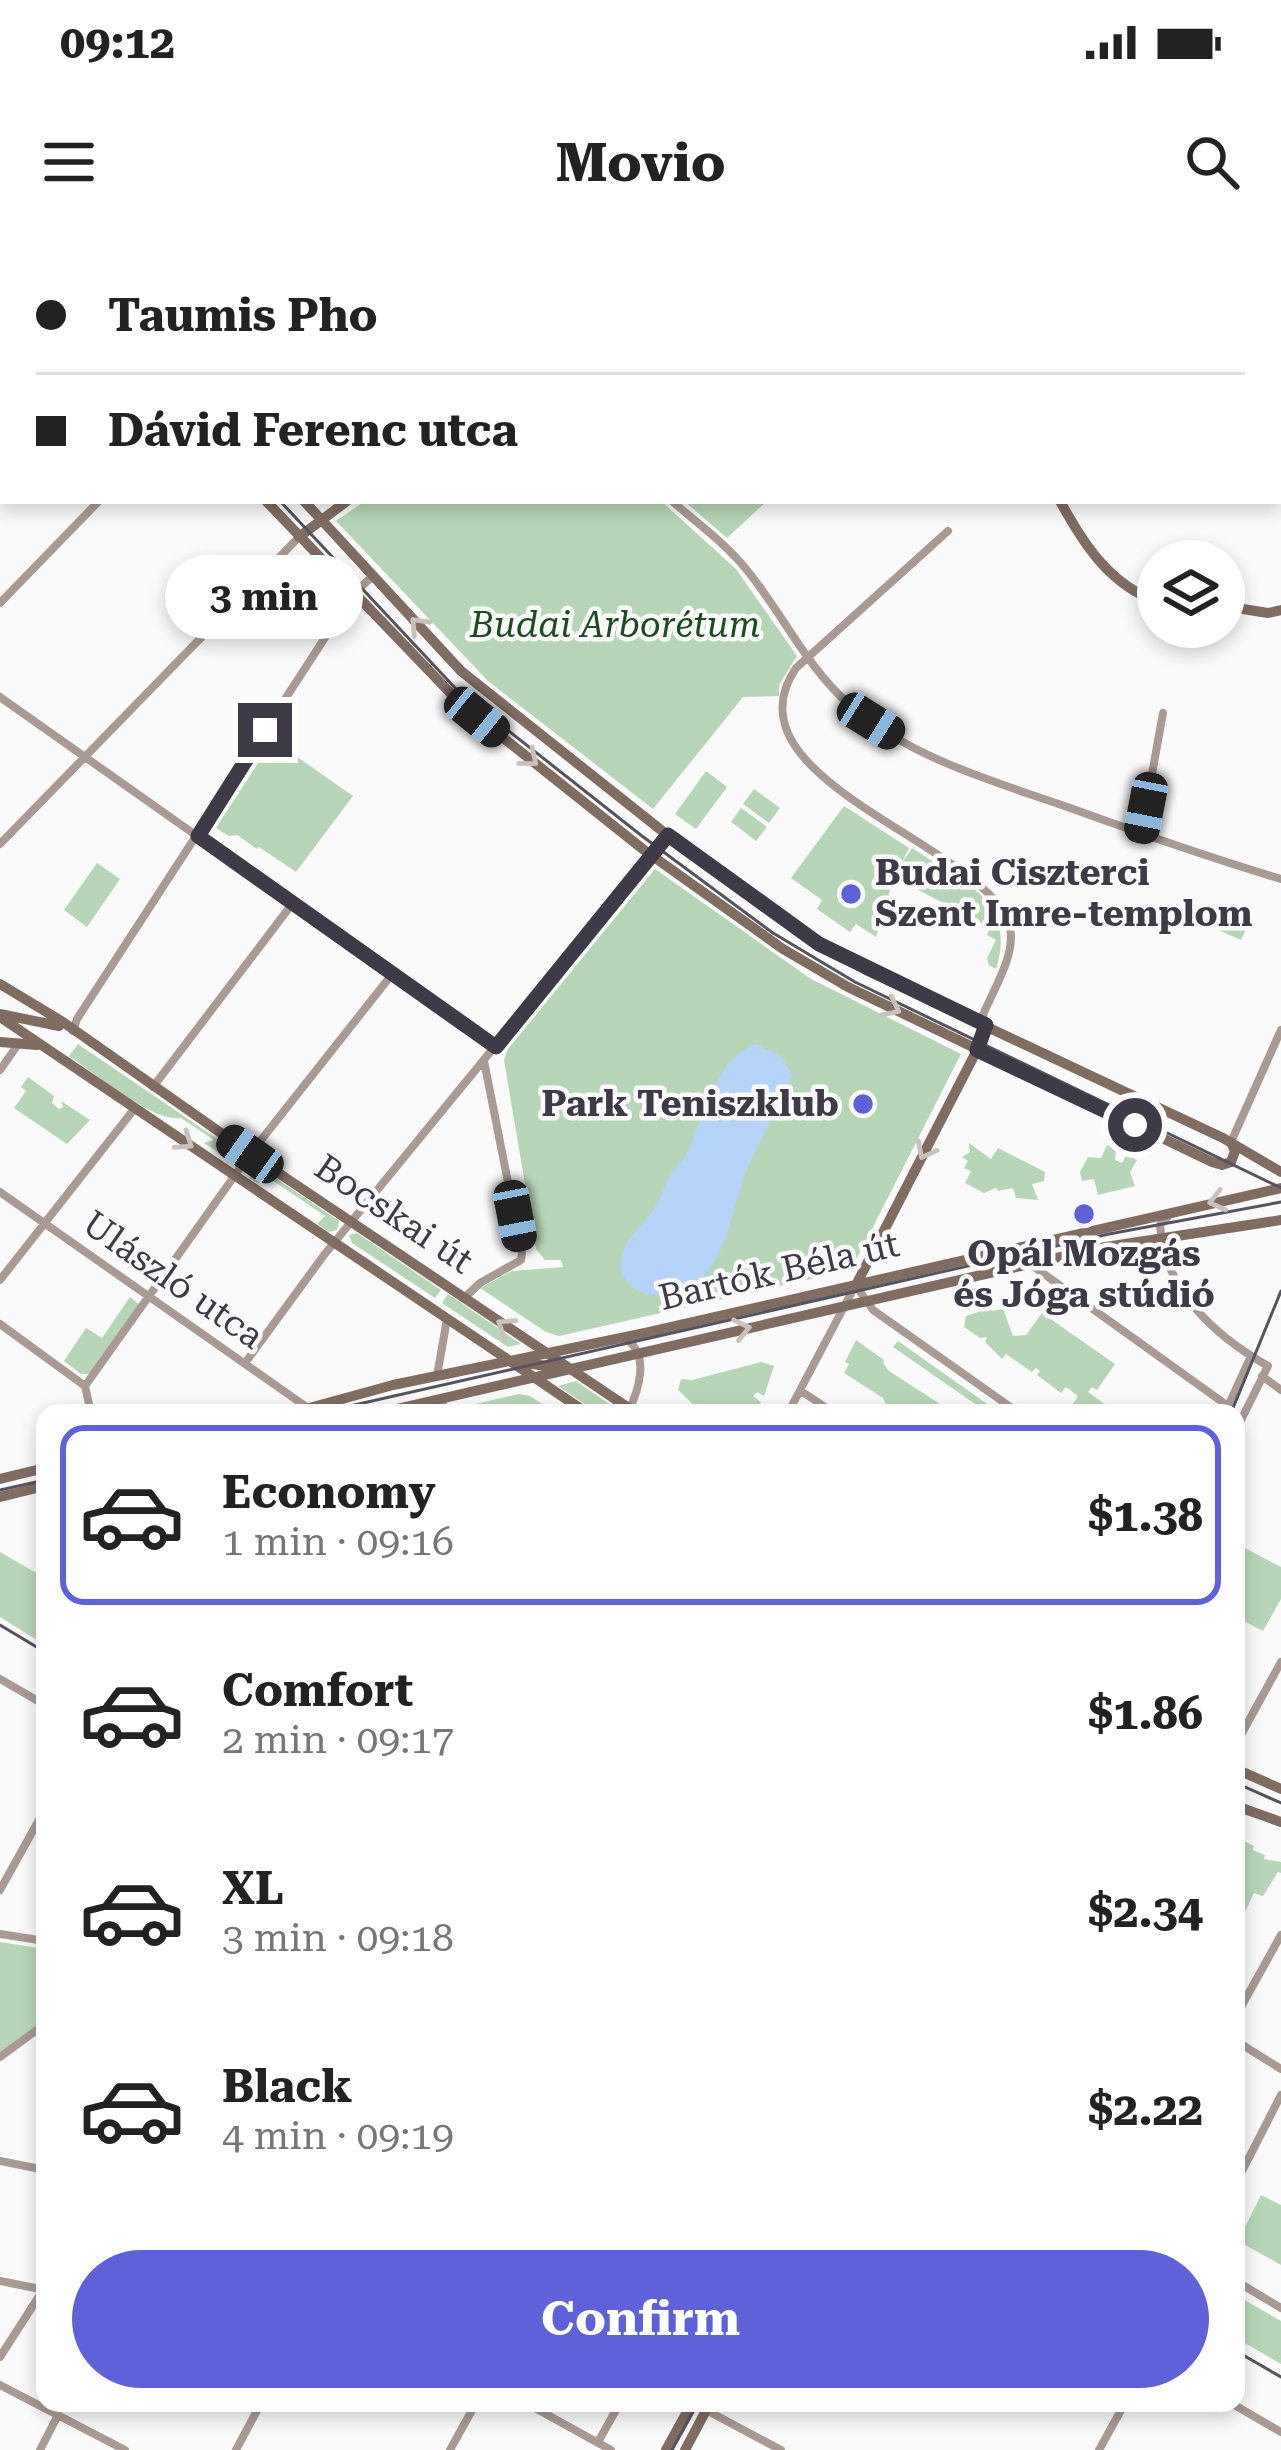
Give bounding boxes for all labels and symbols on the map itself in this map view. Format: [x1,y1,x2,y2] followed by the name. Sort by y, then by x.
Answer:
[166,556,364,640] callout: 3 min
[469,604,760,646] park label: Budai Arborétum
[411,617,433,639] one-way arrow
[438,680,516,754] car
[831,687,911,755] car
[238,703,292,757] route end
[516,745,538,767] one-way arrow
[1121,769,1171,847] car
[875,852,1253,935] place label: Budai Ciszterci Szent Imre-templom
[838,881,864,907] marker: Budai Ciszterci Szent Imre-templom
[880,994,901,1018] one-way arrow
[542,1083,839,1125] place label: Park Teniszklub
[850,1091,876,1117] marker: Park Teniszklub
[1108,1098,1162,1152] route start
[210,1119,290,1189] car
[171,1128,193,1150] one-way arrow
[916,1139,939,1161] one-way arrow
[307,1146,481,1282] street label: Bocskai út
[490,1177,540,1255] car
[1207,1187,1228,1212] one-way arrow
[1071,1201,1097,1227] marker: Opál Mozgás és Jóga stúdió
[75,1202,272,1358] street label: Ulászló utca
[655,1223,903,1319] street label: Bartók Béla út
[953,1233,1215,1316] place label: Opál Mozgás és Jóga stúdió
[731,1317,751,1342] one-way arrow
[497,1318,519,1340] one-way arrow

